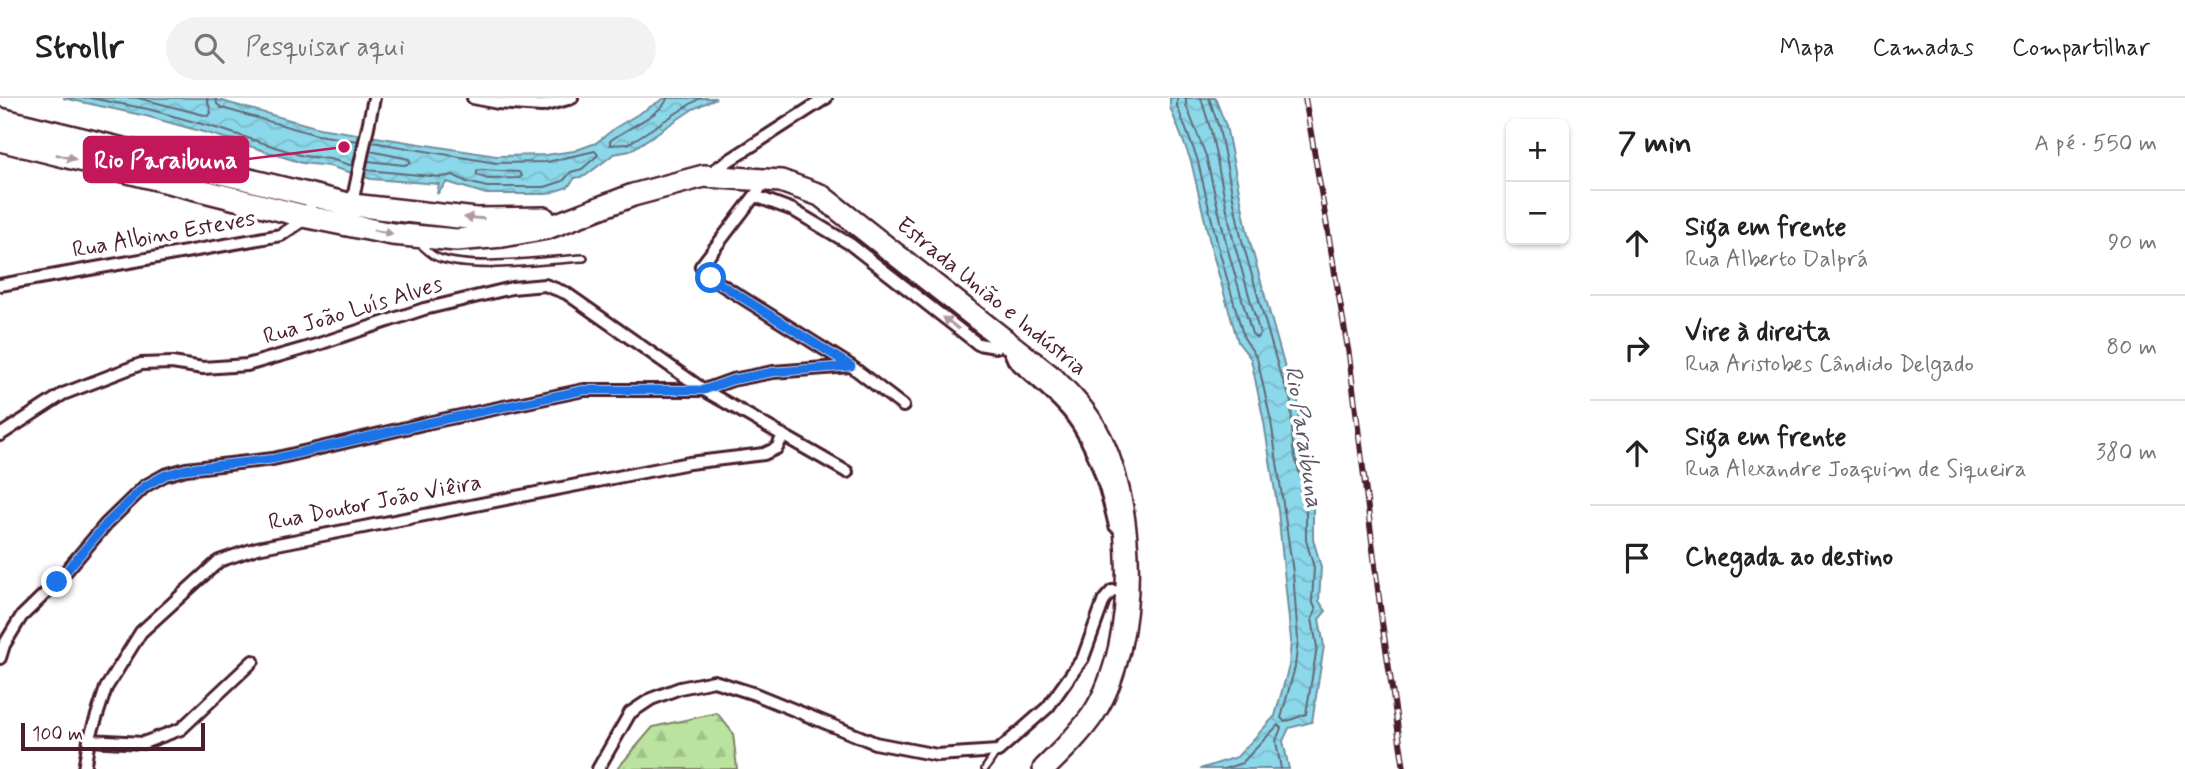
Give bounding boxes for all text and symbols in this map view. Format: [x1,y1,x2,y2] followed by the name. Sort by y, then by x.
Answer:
[166,17,656,80] search box
[35,26,124,70] text: Strollr
[190,29,228,67] icon: search
[246,31,405,65] text: Pesquisar aqui
[1780,33,1834,64] text: Mapa
[1872,33,1974,64] text: Camadas
[2012,33,2150,64] text: Compartilhar
[1506,119,1569,245] map controls
[1506,119,1569,182] button: +
[1618,124,1692,163] text: 7 min
[2034,129,2157,159] text: A pé · 550 m
[84,137,248,182] callout: Rio Paraibuna
[94,146,238,177] text: Rio Paraibuna
[55,152,77,163] one-way arrow
[1506,182,1569,245] button: −
[70,204,258,266] street label: Rua Albino Esteves
[890,211,1092,383] street label: Estrada União e Indústria
[1685,211,1846,245] text: Siga em frente
[463,213,485,224] one-way arrow
[1618,224,1656,262] icon: ahead
[372,227,394,238] one-way arrow
[2108,228,2157,258] text: 90 m
[1685,245,1868,275] text: Rua Alberto Dalprá
[695,262,726,293] route start
[260,269,446,353] street label: Rua João Luís Alves
[942,316,960,330] one-way arrow
[1685,316,1831,350] text: Vire à direita
[1618,329,1656,367] icon: right
[2106,333,2157,363] text: 80 m
[1685,350,1974,380] text: Rua Aristobes Cândido Delgado
[1276,364,1330,510] water label: Rio Paraibuna
[1685,421,1846,455] text: Siga em frente
[1618,434,1656,472] icon: ahead
[2096,438,2157,468] text: 380 m
[1685,455,2027,485] text: Rua Alexandre Joaquim de Siqueira
[266,468,484,538] street label: Rua Doutor João Viêira
[1618,539,1656,577] icon: arrive
[1685,541,1893,575] text: Chegada ao destino
[41,566,72,597] route end
[21,720,205,752] scale bar
[32,722,83,747] text: 100 m

